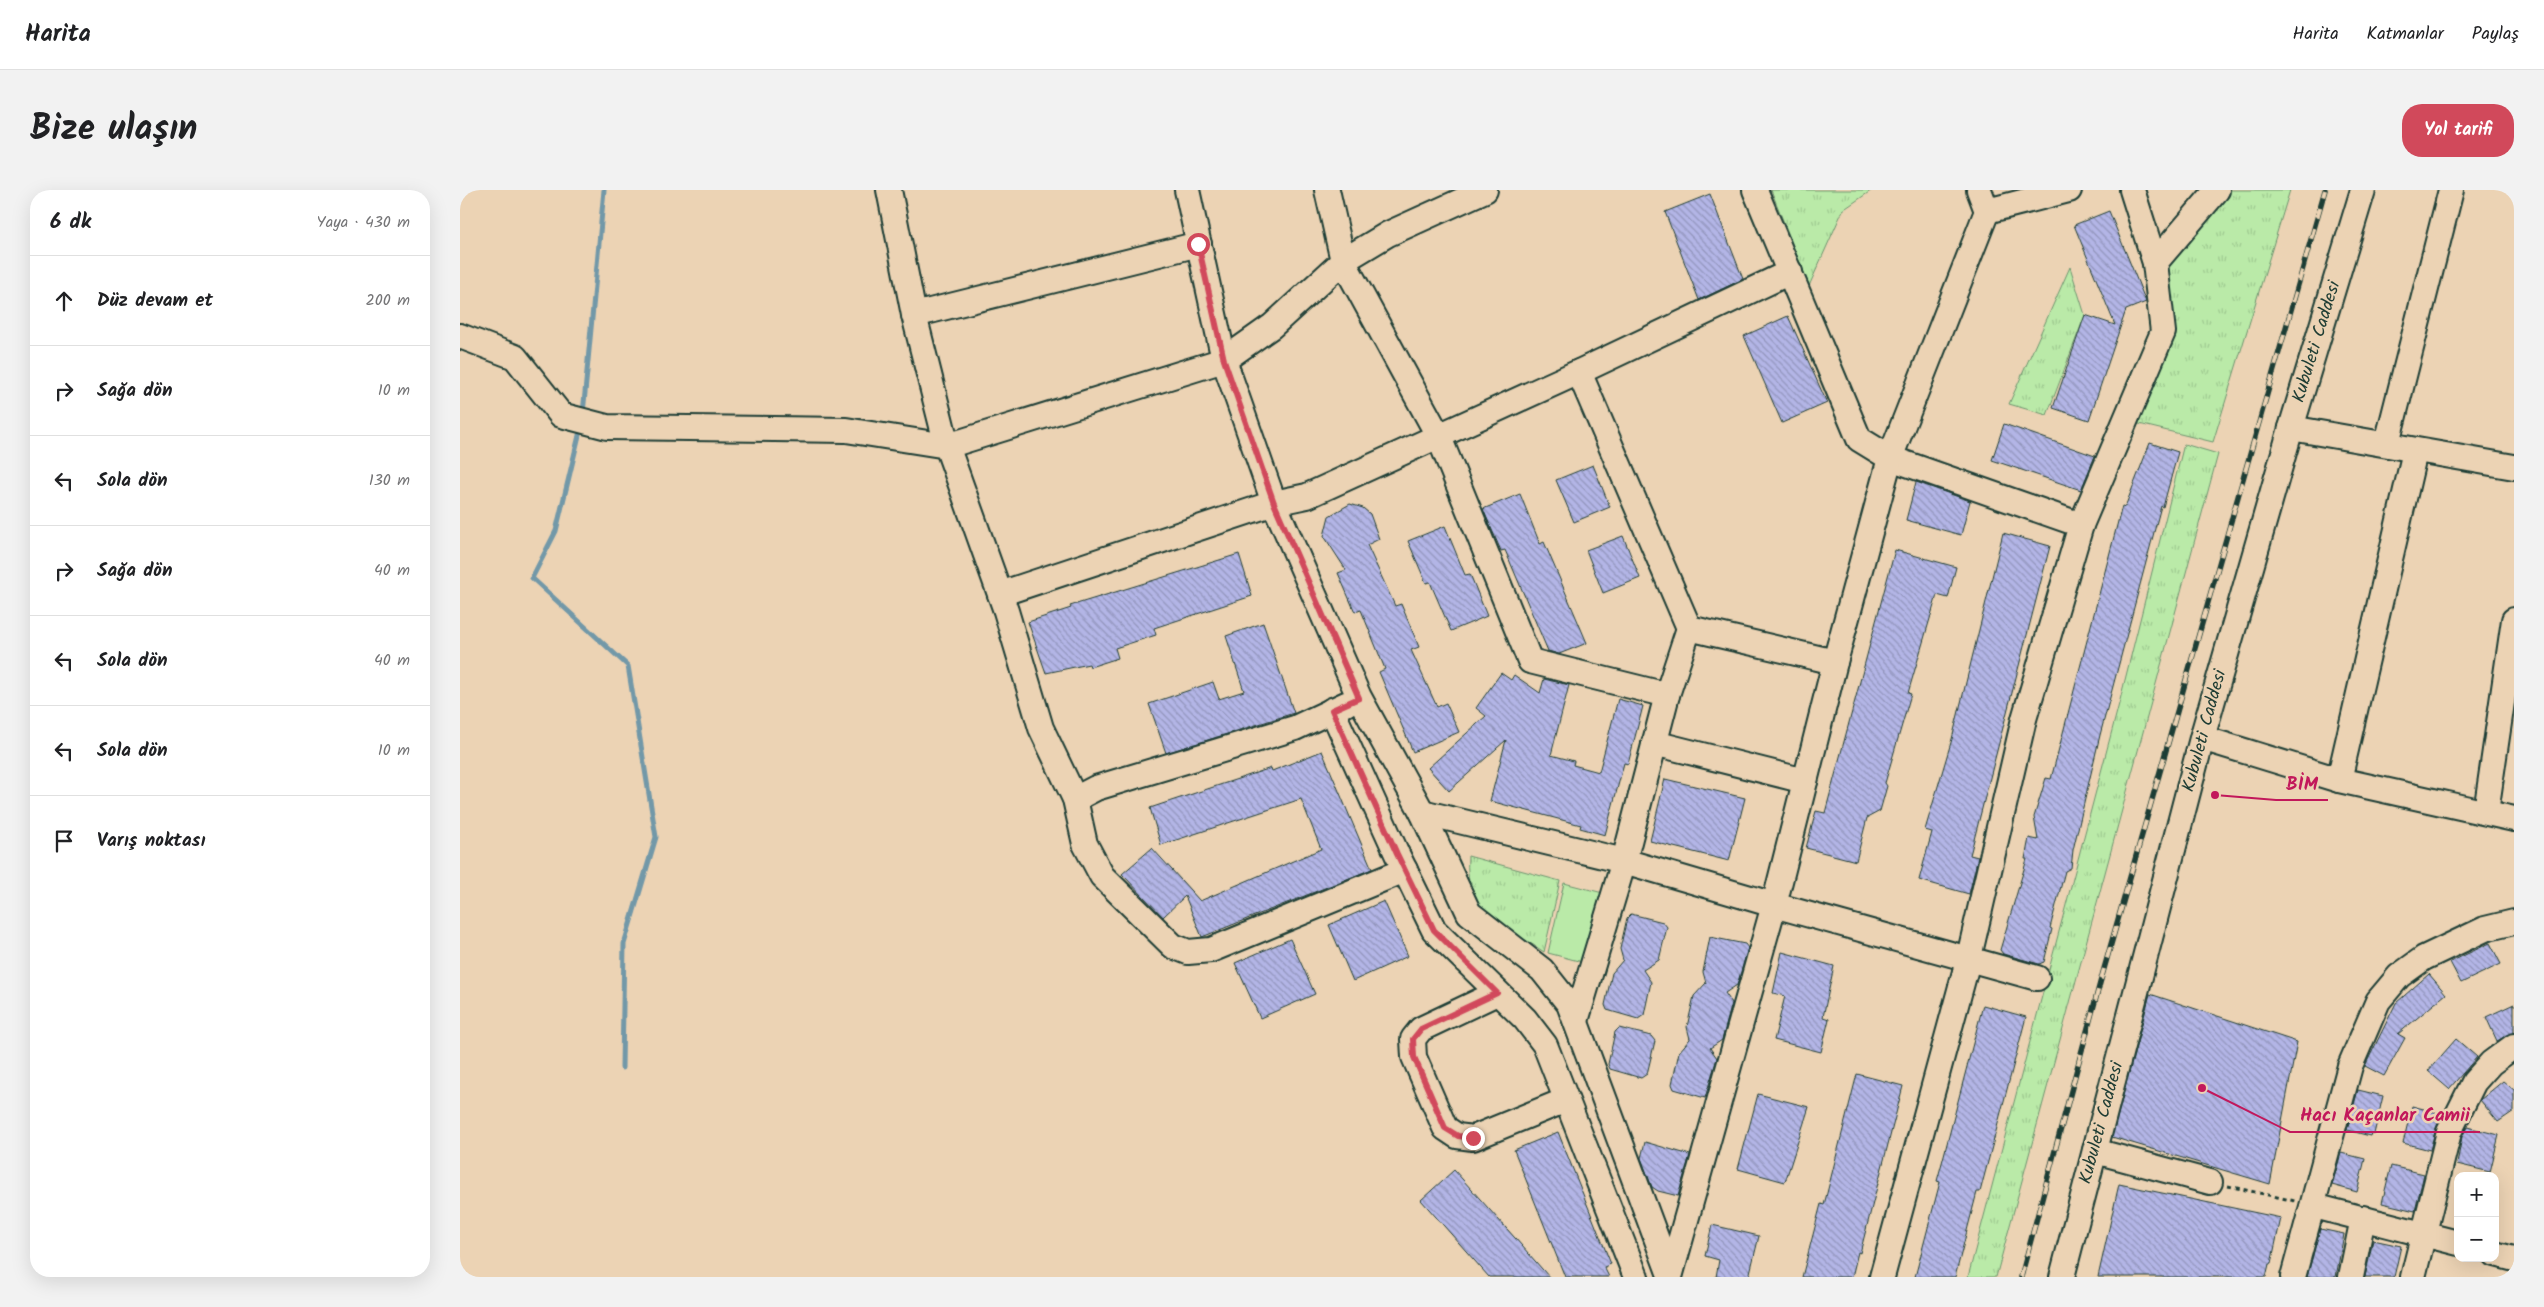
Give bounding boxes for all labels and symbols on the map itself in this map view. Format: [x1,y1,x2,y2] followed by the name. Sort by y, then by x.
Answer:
[1187,233,1210,256] route start
[2285,277,2349,406] street label: Kubuleti Caddesi
[2175,666,2235,795] street label: Kubuleti Caddesi
[2276,766,2328,800] callout: BİM
[2286,770,2319,800] text: BİM
[2072,1058,2132,1187] street label: Kubuleti Caddesi
[2290,1098,2480,1132] callout: Hacı Kaçanlar Camii
[2300,1101,2471,1131] text: Hacı Kaçanlar Camii
[1462,1127,1485,1150] route end

